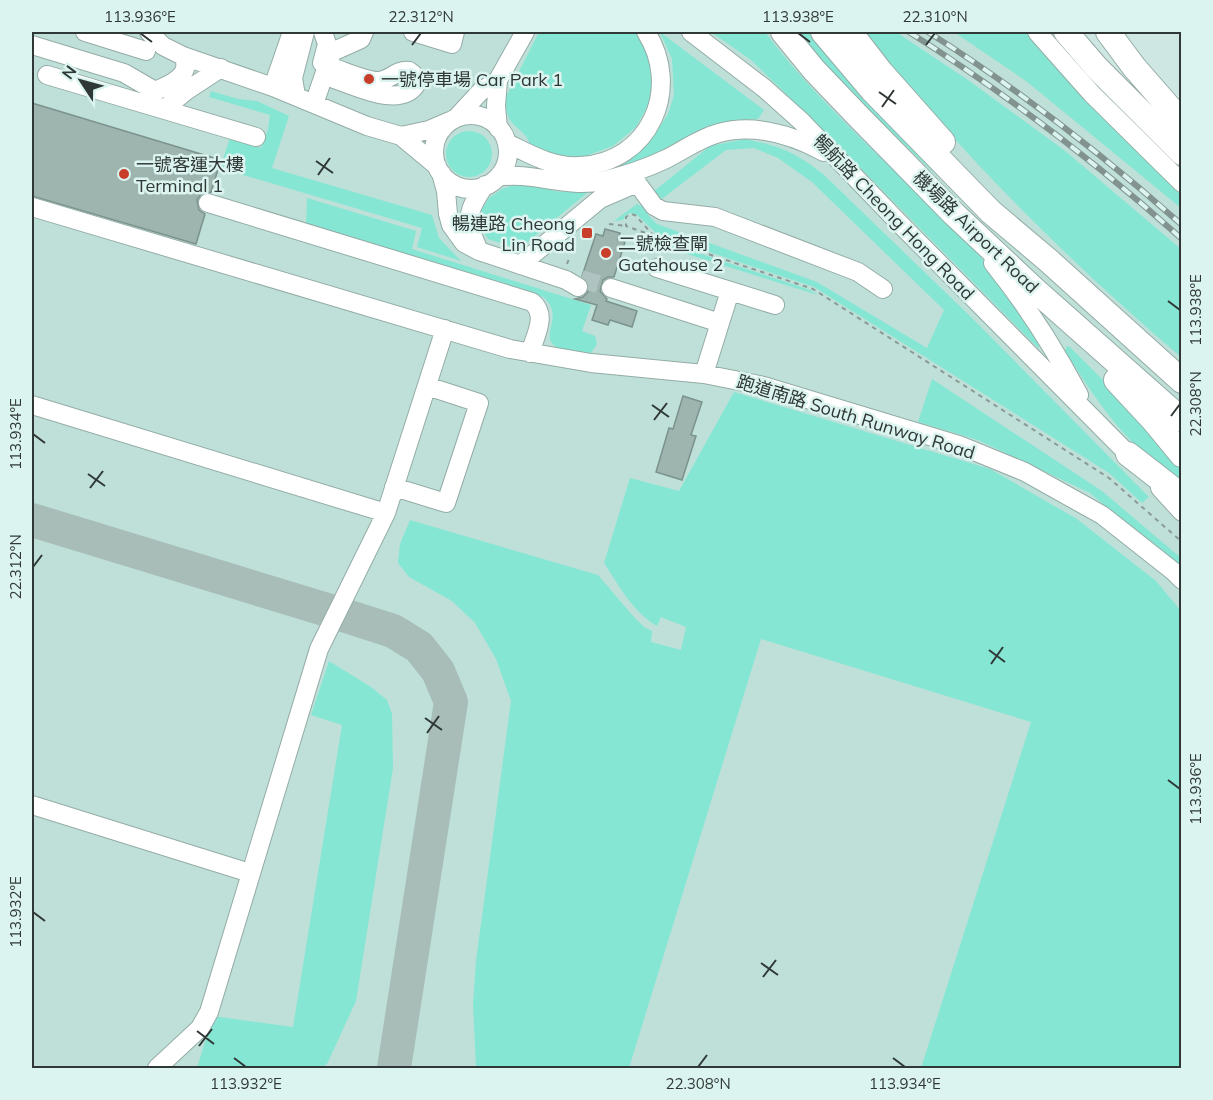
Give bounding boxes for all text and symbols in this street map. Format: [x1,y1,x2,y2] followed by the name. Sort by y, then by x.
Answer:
[104,7,176,26] text: 113.936°E
[388,7,454,26] text: 22.312°N
[762,7,834,26] text: 113.938°E
[902,7,968,26] text: 22.310°N
[51,51,111,111] north arrow
[57,61,81,83] text: N
[381,68,563,91] place label: 一號停車場 Car Park 1
[362,72,376,86] marker: 一號停車場 Car Park 1
[809,129,979,305] street label: 暢航路 Cheong Hong Road
[136,153,244,197] place label: 一號客運大樓 Terminal 1
[908,166,1044,298] street label: 機場路 Airport Road
[117,167,131,181] marker: 一號客運大樓 Terminal 1
[452,212,575,256] place label: 暢連路 Cheong Lin Road
[580,226,594,240] marker: 暢連路 Cheong Lin Road
[618,232,723,276] place label: 二號檢查閘 Gatehouse 2
[599,246,613,260] marker: 二號檢查閘 Gatehouse 2
[1186,274,1205,346] text: 113.938°E
[734,370,978,464] street label: 跑道南路 South Runway Road
[1186,371,1205,437] text: 22.308°N
[6,398,25,470] text: 113.934°E
[6,534,25,600] text: 22.312°N
[1186,753,1205,825] text: 113.936°E
[6,876,25,948] text: 113.932°E
[210,1074,282,1093] text: 113.932°E
[665,1074,731,1093] text: 22.308°N
[869,1074,941,1093] text: 113.934°E

